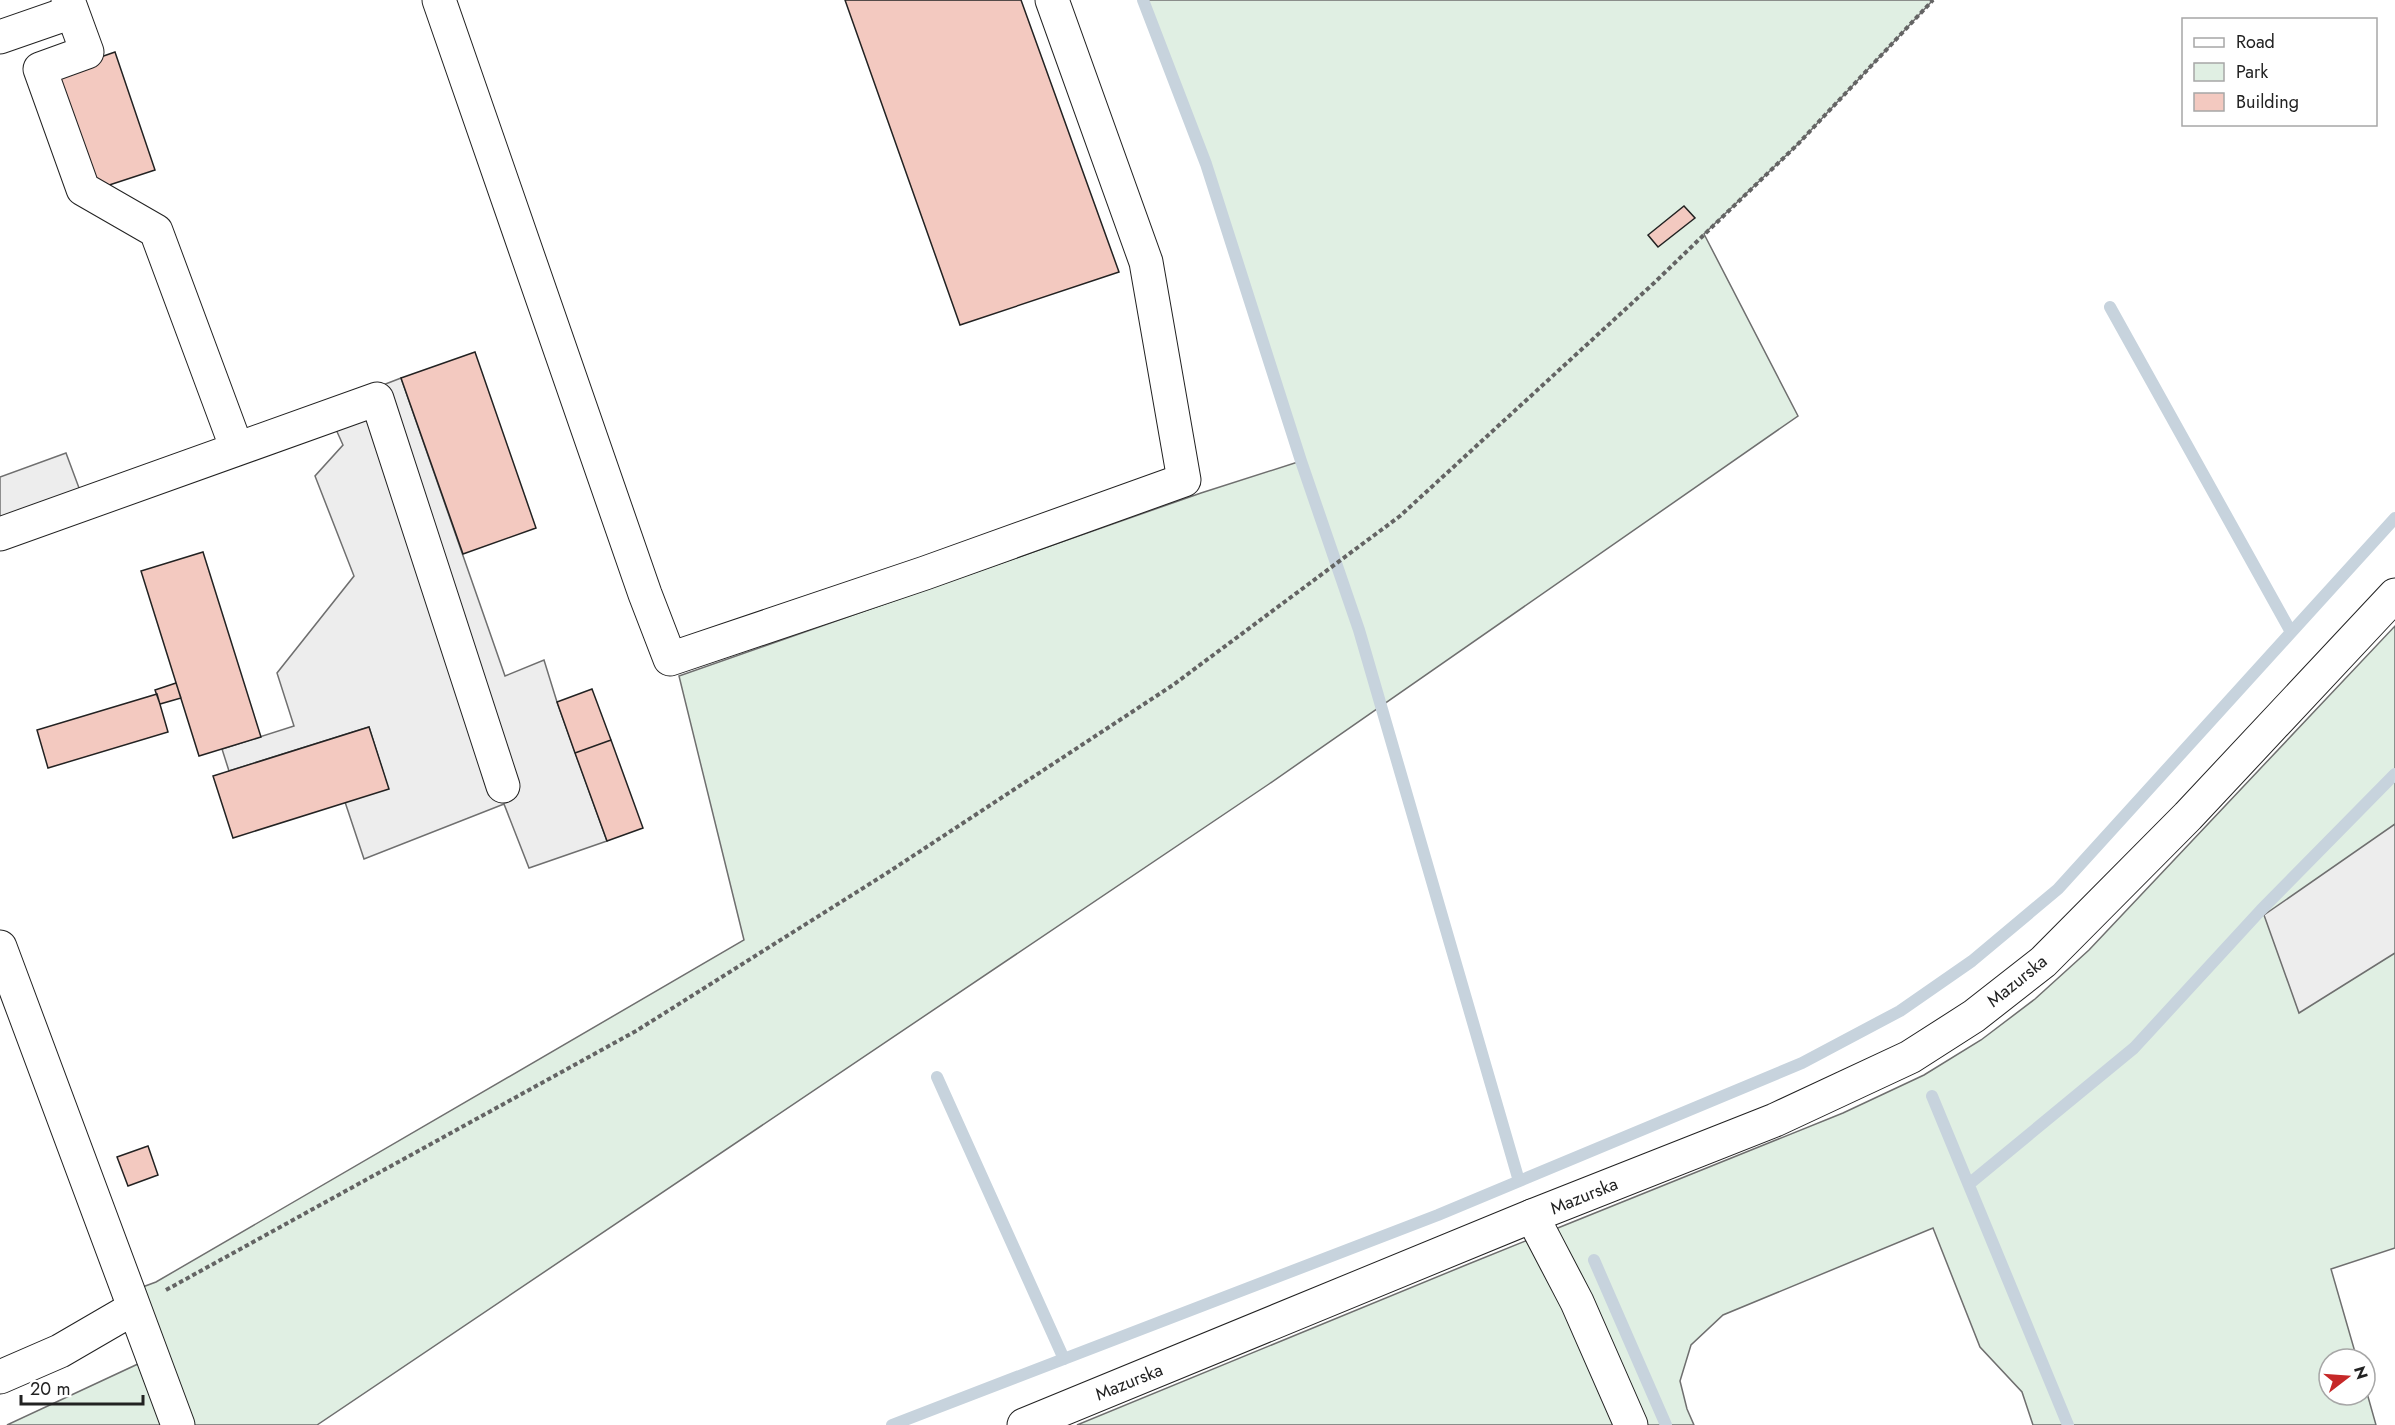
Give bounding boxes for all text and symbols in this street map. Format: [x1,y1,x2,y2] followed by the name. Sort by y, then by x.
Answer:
[2182,18,2377,126] legend
[2236,29,2275,55] text: Road
[2236,59,2268,85] text: Park
[2236,89,2299,115] text: Building
[1981,949,2053,1013] street label: Mazurska
[1546,1171,1622,1221] street label: Mazurska
[2317,1347,2377,1407] north arrow
[1091,1357,1167,1407] street label: Mazurska
[2348,1363,2374,1382] text: N
[21,1368,142,1406] scale bar
[30,1376,70,1402] text: 20 m

